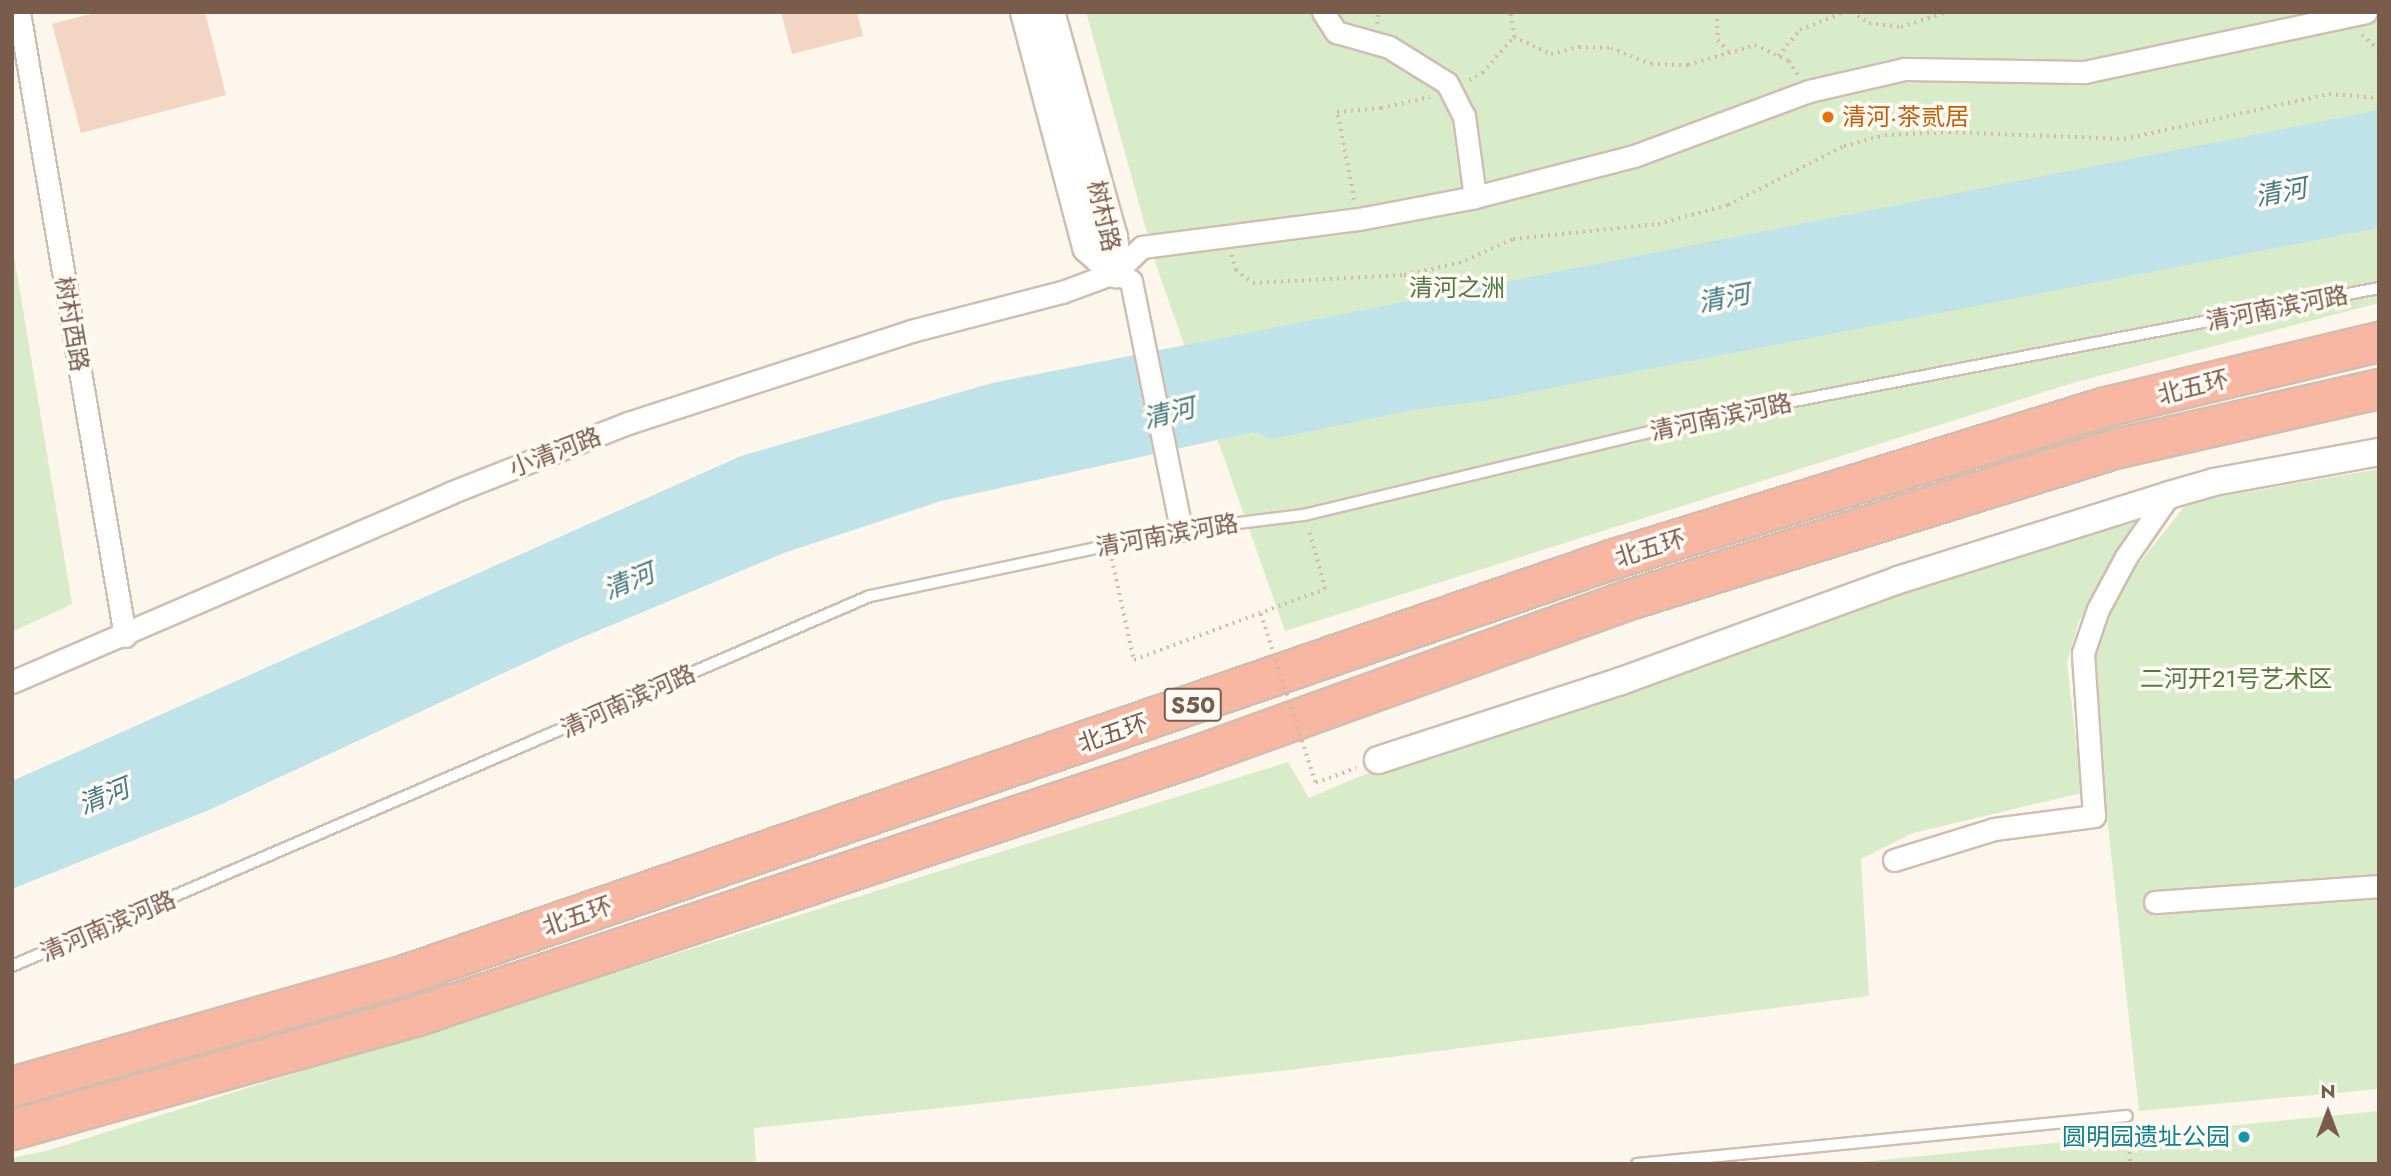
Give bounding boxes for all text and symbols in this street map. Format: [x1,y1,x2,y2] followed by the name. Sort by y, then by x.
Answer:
[1842,103,1969,131] place label: 清河·茶贰居
[1820,109,1836,125] marker: 清河·茶贰居
[2253,173,2309,213] water label: 清河
[1082,178,1126,254] street label: 树村路
[49,274,95,374] street label: 树村西路
[1409,274,1505,302] park label: 清河之洲
[1696,279,1752,319] water label: 清河
[2204,280,2350,336] street label: 清河南滨河路
[2155,364,2231,410] street label: 北五环
[1648,388,1794,446] street label: 清河南滨河路
[1140,393,1198,435] water label: 清河
[505,421,605,483] street label: 小清河路
[1094,508,1240,562] street label: 清河南滨河路
[1611,524,1689,572] street label: 北五环
[599,558,659,606] water label: 清河
[556,659,700,743] street label: 清河南滨河路
[2140,665,2332,693] park label: 二河开21号艺术区
[1163,685,1223,724] road number: S50
[1074,708,1152,758] street label: 北五环
[74,773,134,821] water label: 清河
[36,885,180,967] street label: 清河南滨河路
[538,891,616,941] street label: 北五环
[2293,1078,2363,1148] north arrow
[2320,1078,2336,1105] text: N
[2062,1123,2230,1151] place label: 圆明园遗址公园
[2236,1129,2252,1145] marker: 圆明园遗址公园

